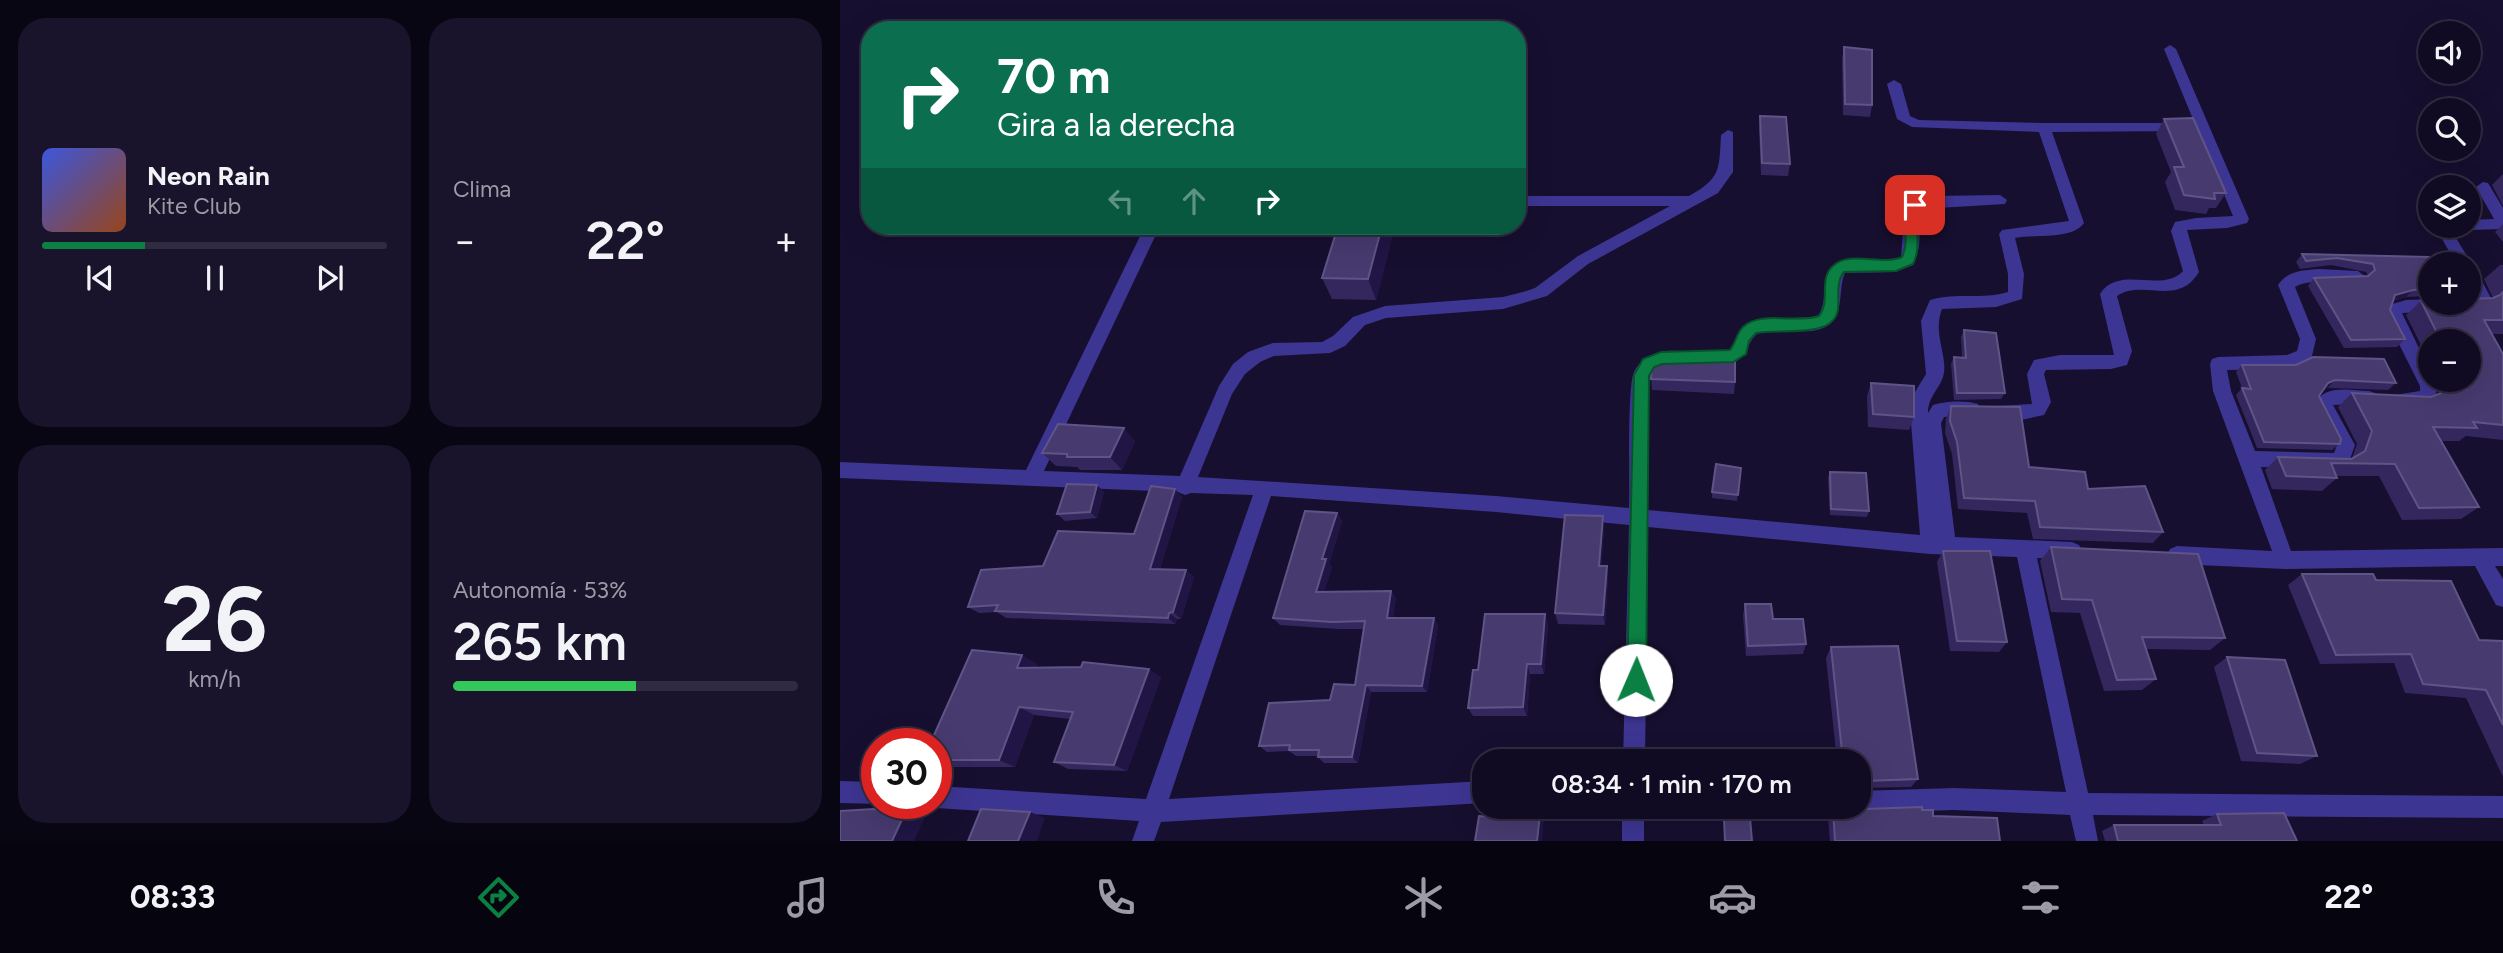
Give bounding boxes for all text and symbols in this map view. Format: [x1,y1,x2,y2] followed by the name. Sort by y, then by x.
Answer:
[2418,21,2481,392] map controls
[2418,21,2481,84] button: sound
[997,46,1110,105] text: 70 m
[882,49,973,140] icon: right
[2418,98,2481,161] button: search
[997,106,1235,144] text: Gira a la derecha
[147,160,270,192] text: Neon Rain
[453,175,511,203] text: Clima
[1885,175,1945,235] pin
[2418,175,2481,238] button: layers
[1102,182,1140,220] icon: left
[1175,182,1213,220] icon: ahead
[1248,182,1286,220] icon: right
[1896,186,1934,224] icon: arrive
[147,192,241,220] text: Kite Club
[586,210,665,272] text: 22°
[453,218,477,264] text: −
[774,218,798,264] text: +
[2418,252,2481,315] button: +
[81,259,119,297] icon: previous
[196,259,234,297] icon: pause
[311,259,349,297] icon: next
[2418,329,2481,392] button: −
[162,565,267,674] text: 26
[453,576,627,604] text: Autonomía · 53%
[453,611,627,673] text: 265 km
[1599,643,1673,717] position arrow
[188,665,241,693] text: km/h
[861,728,952,819] speed limit sign: 30
[1551,768,1792,800] text: 08:34 · 1 min · 170 m
[474,873,523,922] icon: directions
[783,873,832,922] icon: music
[1091,873,1140,922] icon: phone
[1399,873,1448,922] icon: climate
[1708,873,1757,922] icon: car
[2016,873,2065,922] icon: filters
[130,878,215,916] text: 08:33
[2324,878,2373,916] text: 22°

